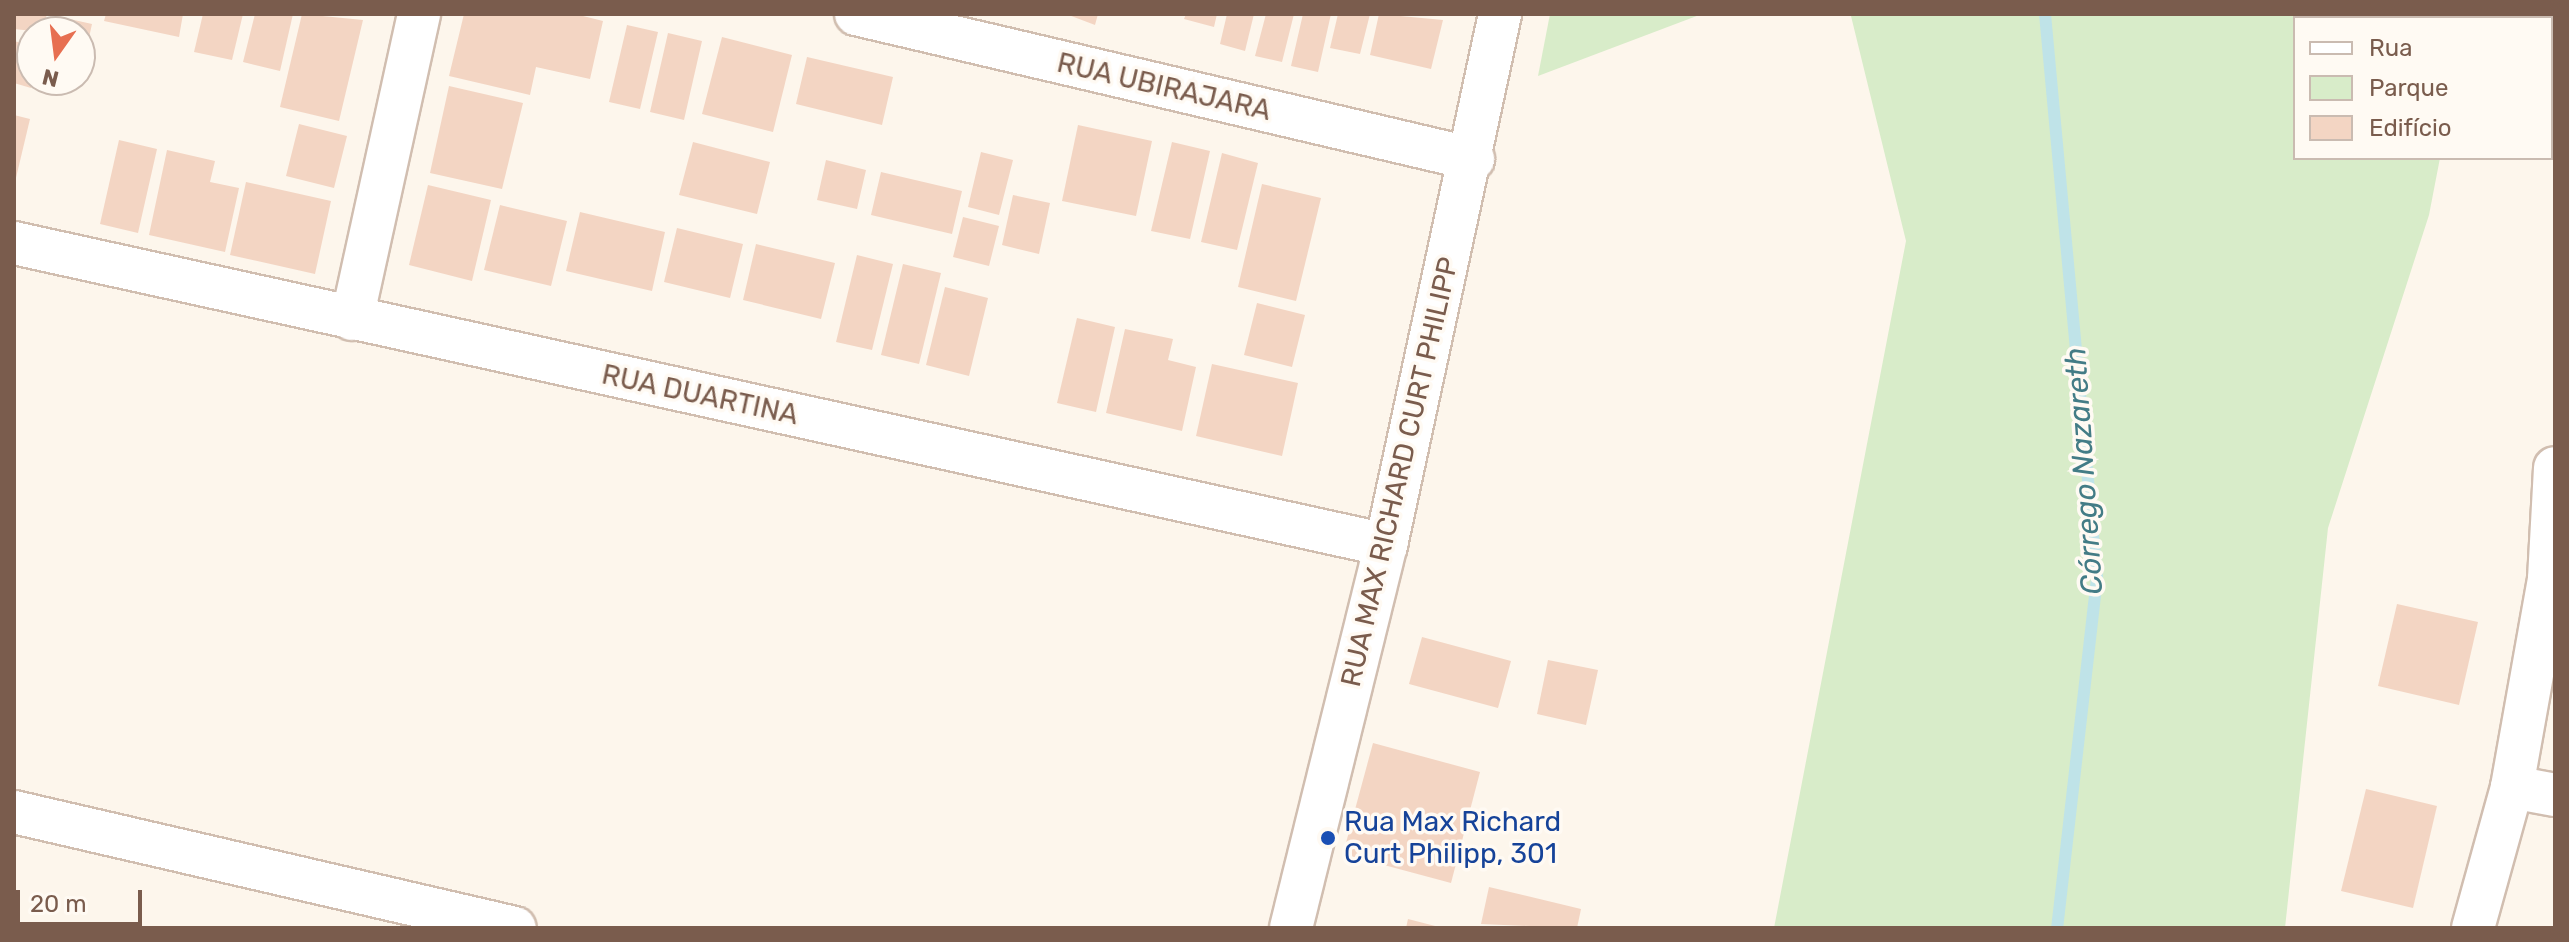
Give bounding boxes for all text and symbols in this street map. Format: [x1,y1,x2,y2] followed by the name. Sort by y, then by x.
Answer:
[16,16,96,96] north arrow
[2293,16,2553,160] legend
[2369,34,2412,62] text: Rua
[1053,46,1275,128] street label: RUA UBIRAJARA
[40,63,62,93] text: N
[2369,74,2448,102] text: Parque
[2369,114,2452,142] text: Edifício
[1334,253,1466,691] street label: RUA MAX RICHARD CURT PHILIPP
[2057,346,2111,596] water label: Córrego Nazareth
[598,358,802,432] street label: RUA DUARTINA
[1344,805,1561,871] place label: Rua Max Richard Curt Philipp, 301
[1319,829,1337,847] marker: Rua Max Richard Curt Philipp, 301
[20,874,146,924] scale bar
[30,890,87,918] text: 20 m

